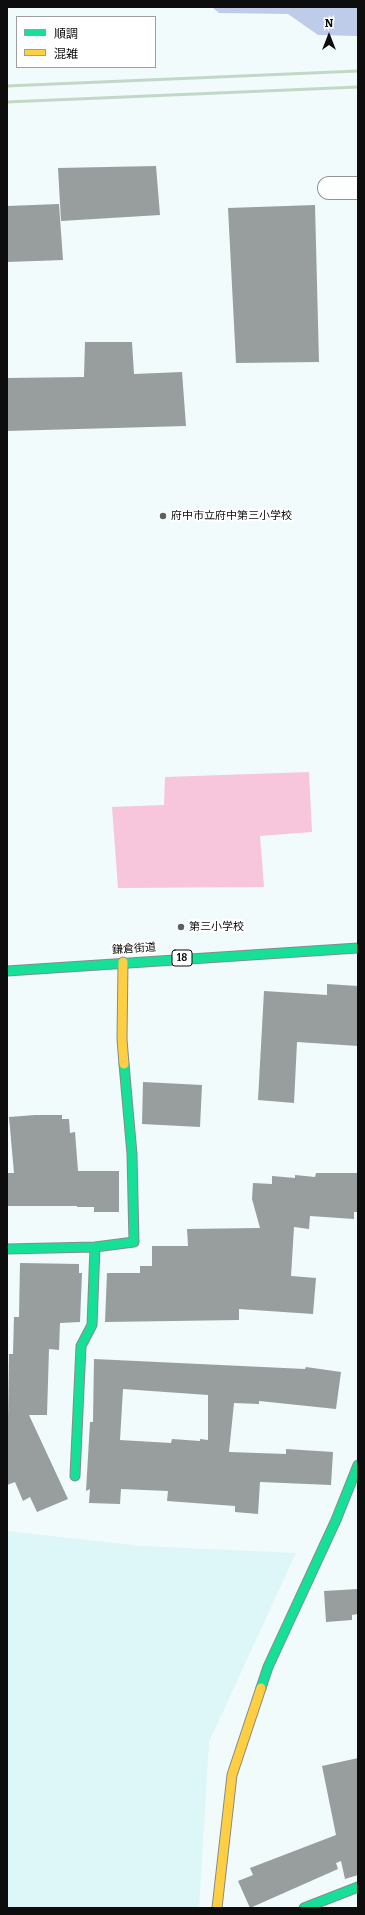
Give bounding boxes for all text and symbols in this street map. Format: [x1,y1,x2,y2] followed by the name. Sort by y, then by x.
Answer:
[16,16,156,68] legend
[309,16,349,56] north arrow
[325,17,333,30] text: N
[54,27,78,41] text: 順調
[54,47,78,61] text: 混雑
[171,509,292,523] place label: 府中市立府中第三小学校
[158,511,168,521] marker: 府中市立府中第三小学校
[189,920,244,934] place label: 第三小学校
[176,922,186,932] marker: 第三小学校
[112,941,156,957] street label: 鎌倉街道
[172,950,192,966] road number: 18

